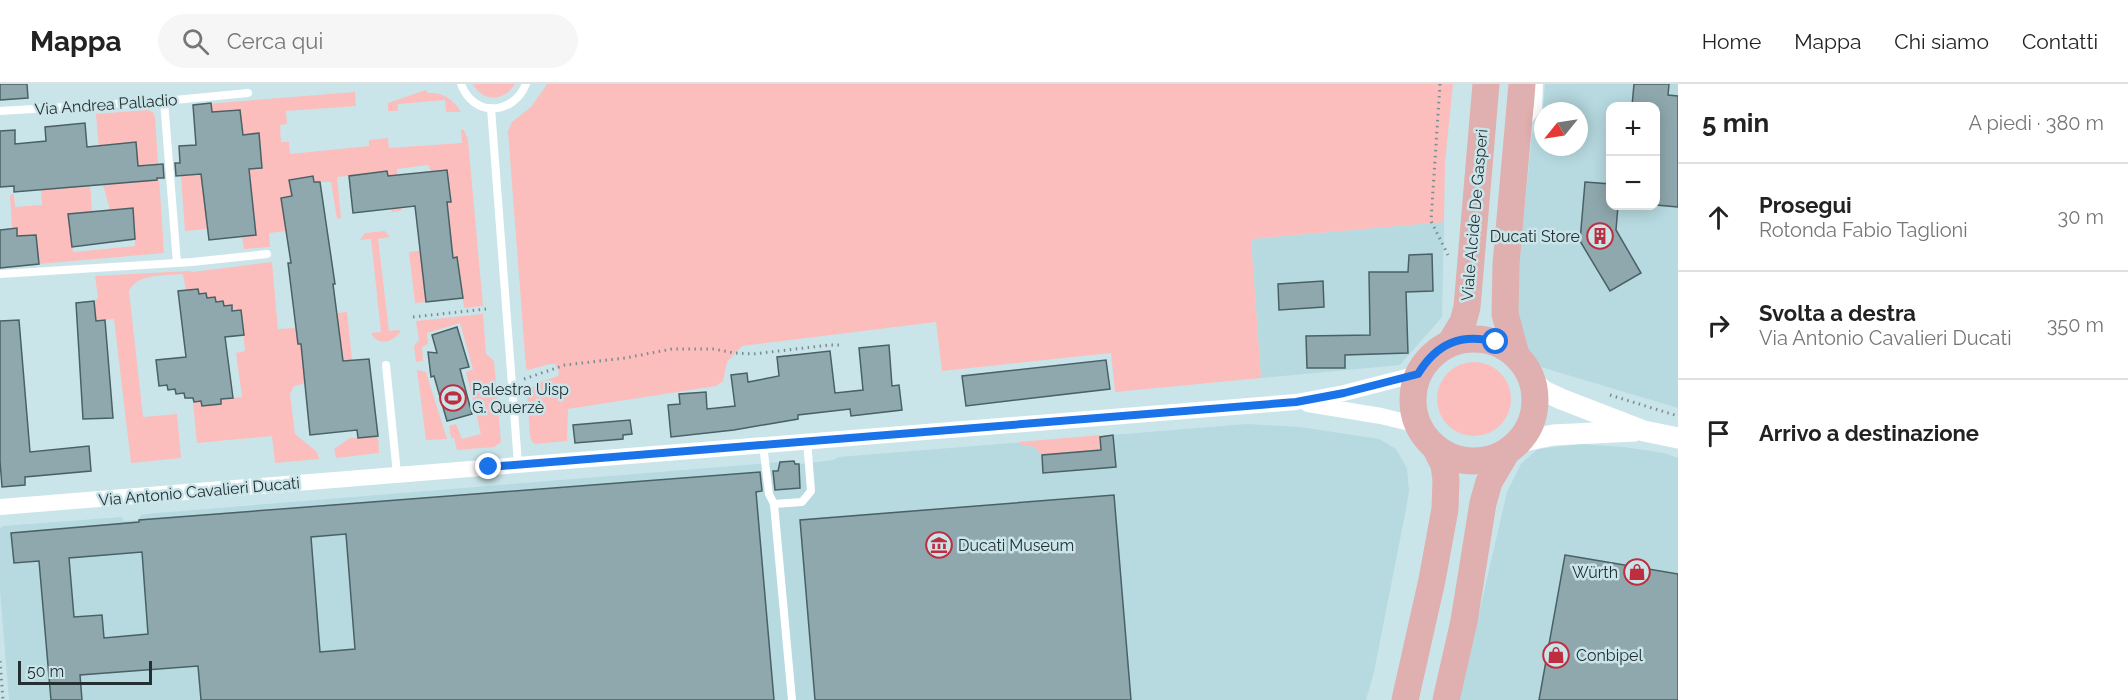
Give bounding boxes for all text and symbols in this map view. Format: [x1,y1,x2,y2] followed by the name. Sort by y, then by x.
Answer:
[158,14,578,68] search box
[30,25,122,58] text: Mappa
[179,25,212,58] icon: search
[227,28,323,54] text: Cerca qui
[1702,29,1761,54] text: Home
[1794,29,1861,54] text: Mappa
[1894,29,1989,54] text: Chi siamo
[2022,29,2098,54] text: Contatti
[34,90,178,119] street label: Via Andrea Palladio
[1534,102,1588,156] north arrow
[1606,102,1660,210] map controls
[1606,102,1660,156] button: +
[1702,108,1769,138] text: 5 min
[1969,111,2104,135] text: A piedi · 380 m
[1458,128,1491,302] street label: Viale Alcide De Gasperi
[1606,156,1660,210] button: −
[1759,192,1852,218] text: Prosegui
[1702,201,1735,234] icon: ahead
[2058,205,2104,229] text: 30 m
[1759,218,1968,242] text: Rotonda Fabio Taglioni
[1585,221,1615,251] building icon: Ducati Store
[1490,227,1580,246] place label: Ducati Store
[1759,300,1916,326] text: Svolta a destra
[1702,309,1735,342] icon: right
[2047,313,2104,337] text: 350 m
[1759,326,2012,350] text: Via Antonio Cavalieri Ducati
[1482,328,1508,354] route start
[472,380,569,417] place label: Palestra Uisp G. Querzè
[438,383,468,413] sports icon: Palestra Uisp G. Querzè
[1702,417,1735,450] icon: arrive
[1759,420,1979,446] text: Arrivo a destinazione
[475,453,501,479] route end
[98,473,300,510] street label: Via Antonio Cavalieri Ducati
[924,530,954,560] museum icon: Ducati Museum
[958,536,1074,555] place label: Ducati Museum
[1622,557,1652,587] shop icon: Würth
[1572,563,1618,582] place label: Würth
[1541,640,1571,670] shop icon: Conbipel
[1576,646,1643,665] place label: Conbipel
[18,658,152,686] scale bar
[27,662,64,681] text: 50 m

